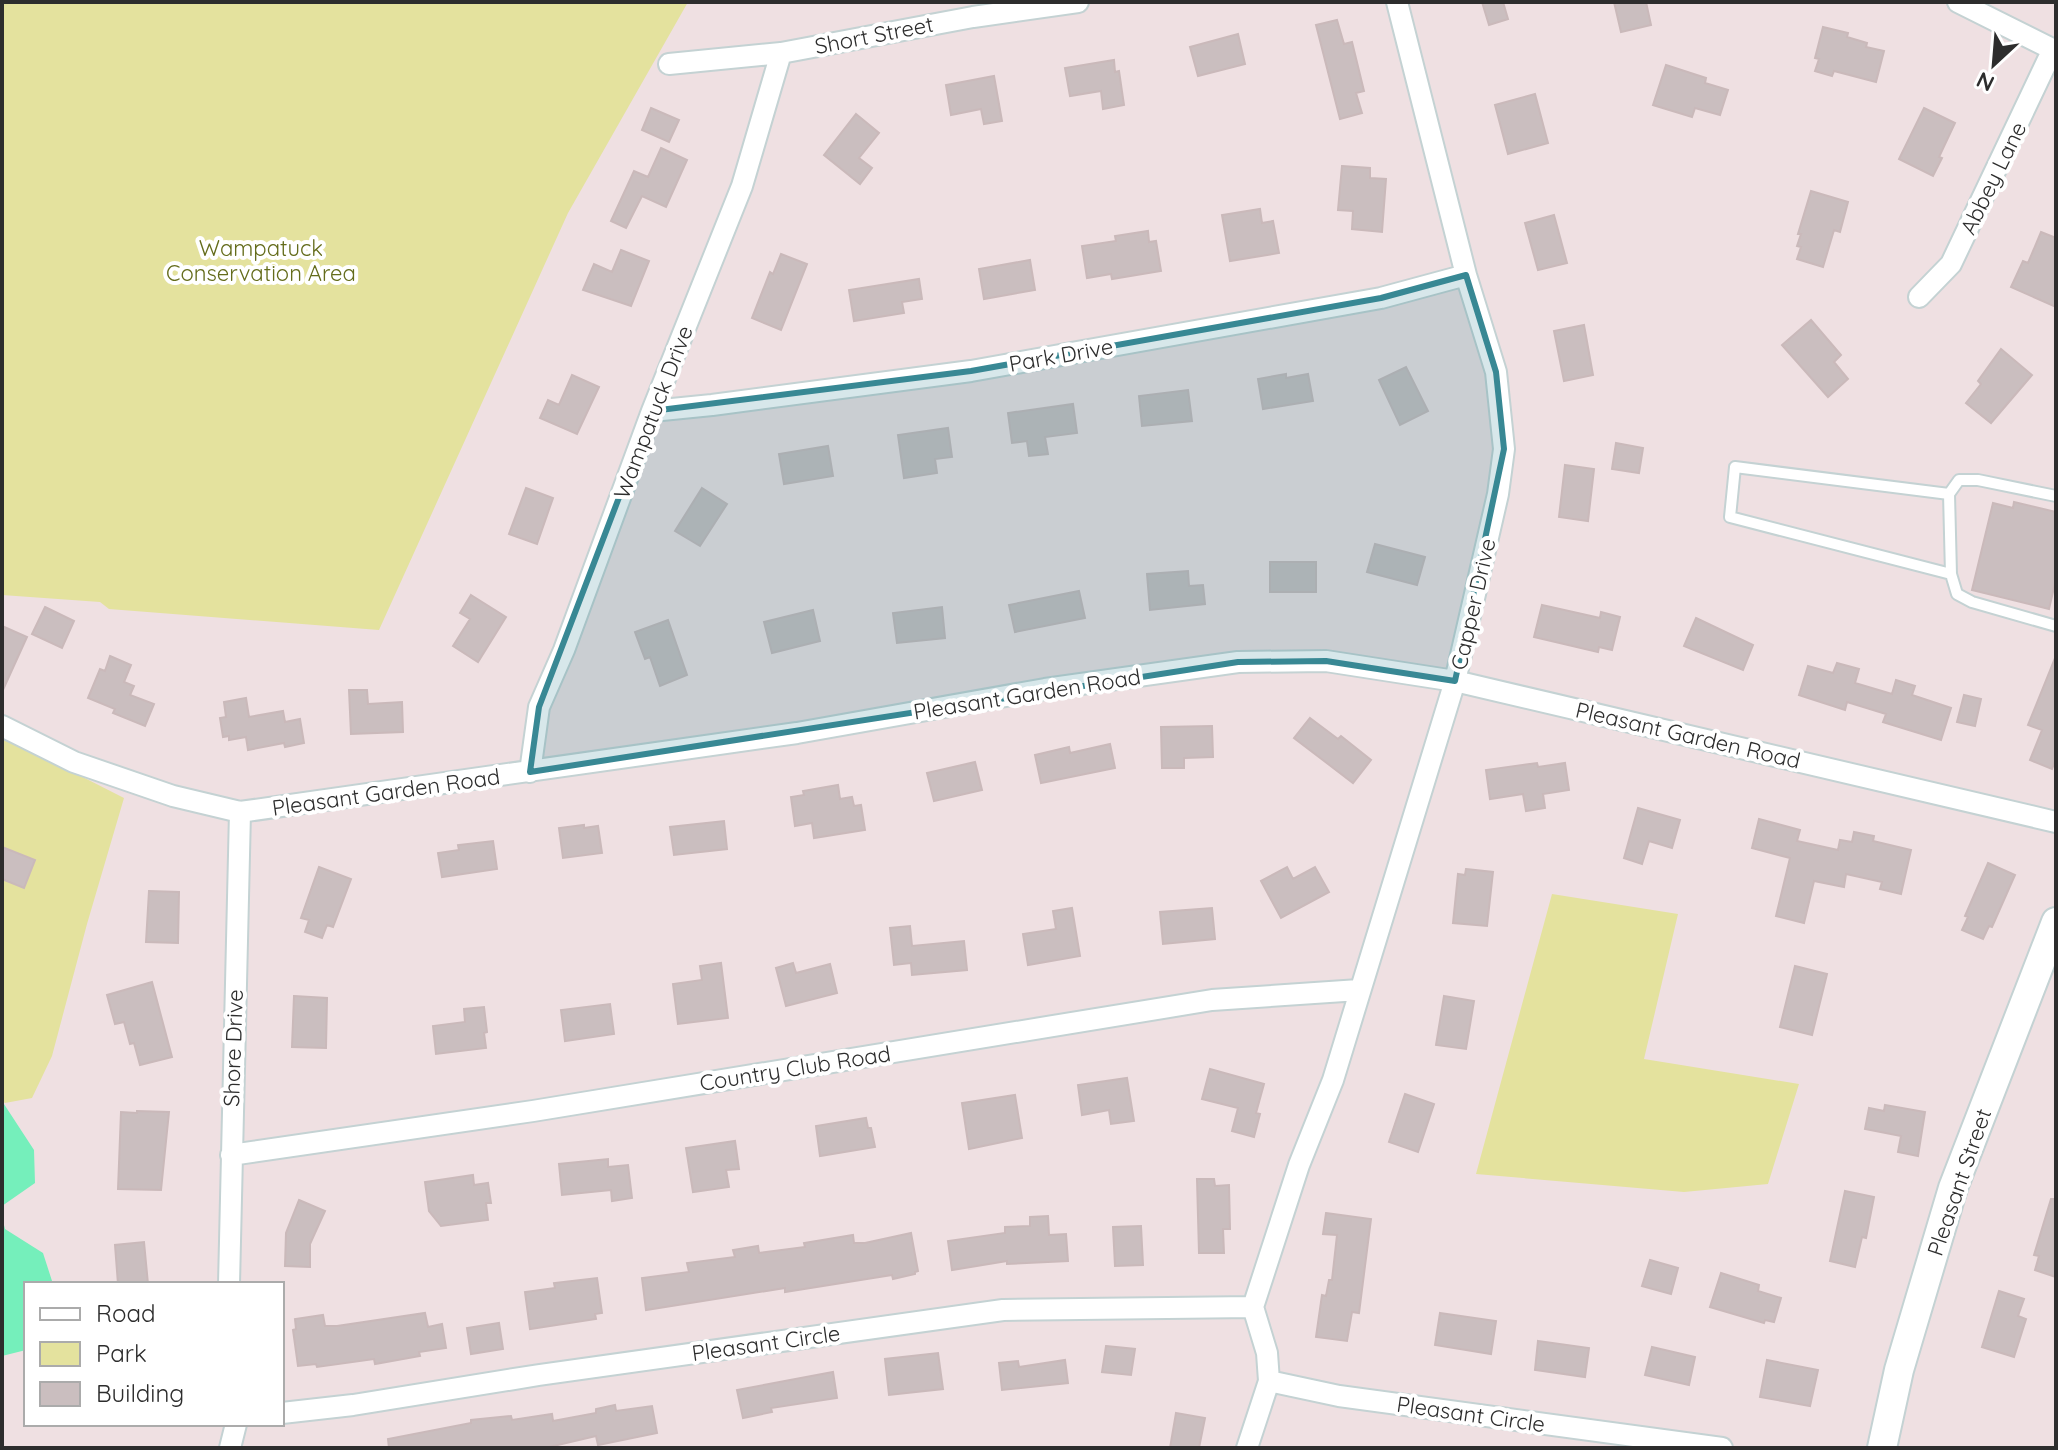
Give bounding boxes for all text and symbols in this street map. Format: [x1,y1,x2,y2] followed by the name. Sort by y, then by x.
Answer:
[812,10,936,60] street label: Short Street
[1954,24,2034,104] north arrow
[1972,66,1999,98] text: N
[1954,117,2032,239] street label: Abbey Lane
[166,234,356,287] park label: Wampatuck Conservation Area
[607,321,699,503] street label: Wampatuck Drive
[1007,332,1115,378] street label: Park Drive
[1444,535,1502,673] street label: Capper Drive
[911,662,1143,726] street label: Pleasant Garden Road
[1573,696,1803,774] street label: Pleasant Garden Road
[270,762,502,822] street label: Pleasant Garden Road
[217,989,249,1107] street label: Shore Drive
[697,1039,893,1097] street label: Country Club Road
[1921,1105,1997,1259] street label: Pleasant Street
[24,1282,284,1426] legend
[96,1298,156,1328] text: Road
[690,1319,842,1367] street label: Pleasant Circle
[96,1338,147,1368] text: Park
[96,1378,184,1408] text: Building
[1395,1390,1547,1438] street label: Pleasant Circle

